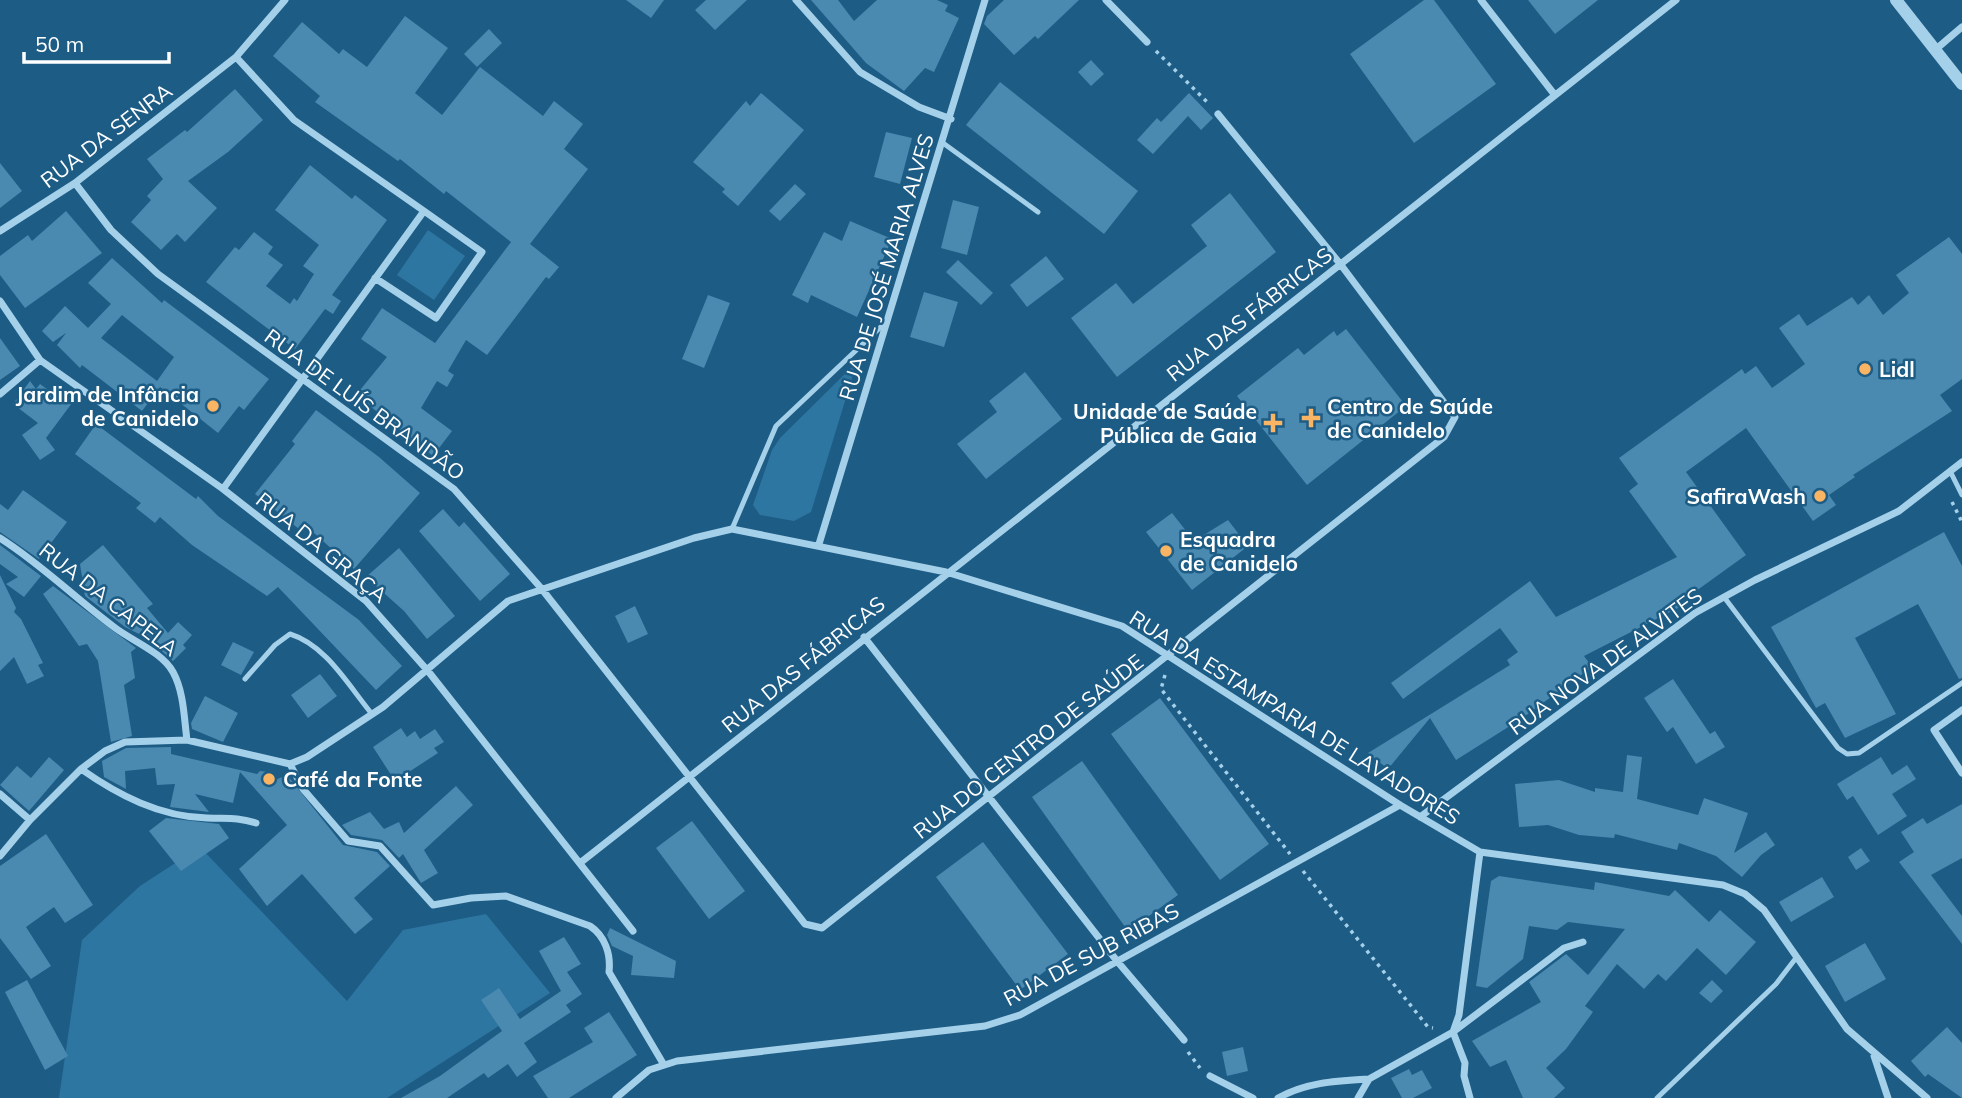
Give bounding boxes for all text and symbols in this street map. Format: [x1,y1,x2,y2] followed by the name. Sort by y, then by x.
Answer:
[24,21,170,65] scale bar
[35,31,84,57] text: 50 m
[35,77,177,193] street label: RUA DA SENRA
[833,131,939,403] street label: RUA DE JOSÉ MARIA ALVES
[1161,241,1337,387] street label: RUA DAS FÁBRICAS
[260,323,470,485] street label: RUA DE LUÍS BRANDÃO
[1879,356,1915,382] place label: Lidl
[1857,361,1873,377] marker: Lidl
[16,381,199,431] place label: Jardim de Infância de Canidelo
[1327,393,1493,443] place label: Centro de Saúde de Canidelo
[205,398,221,414] marker: Jardim de Infância de Canidelo
[1073,398,1257,448] place label: Unidade de Saúde Pública de Gaia
[1301,408,1321,428] marker: Centro de Saúde de Canidelo
[1263,413,1283,433] marker: Unidade de Saúde Pública de Gaia
[1687,483,1806,509] place label: SafiraWash
[251,486,393,608] street label: RUA DA GRAÇA
[1812,488,1828,504] marker: SafiraWash
[1180,526,1298,576] place label: Esquadra de Canidelo
[34,537,184,662] street label: RUA DA CAPELA
[1158,543,1174,559] marker: Esquadra de Canidelo
[1503,582,1707,740] street label: RUA NOVA DE ALVITES
[716,590,890,738] street label: RUA DAS FÁBRICAS
[1125,604,1465,830] street label: RUA DA ESTAMPARIA DE LAVADORES
[908,648,1148,844] street label: RUA DO CENTRO DE SAÚDE
[283,766,423,792] place label: Café da Fonte
[261,771,277,787] marker: Café da Fonte
[999,897,1183,1011] street label: RUA DE SUB RIBAS

